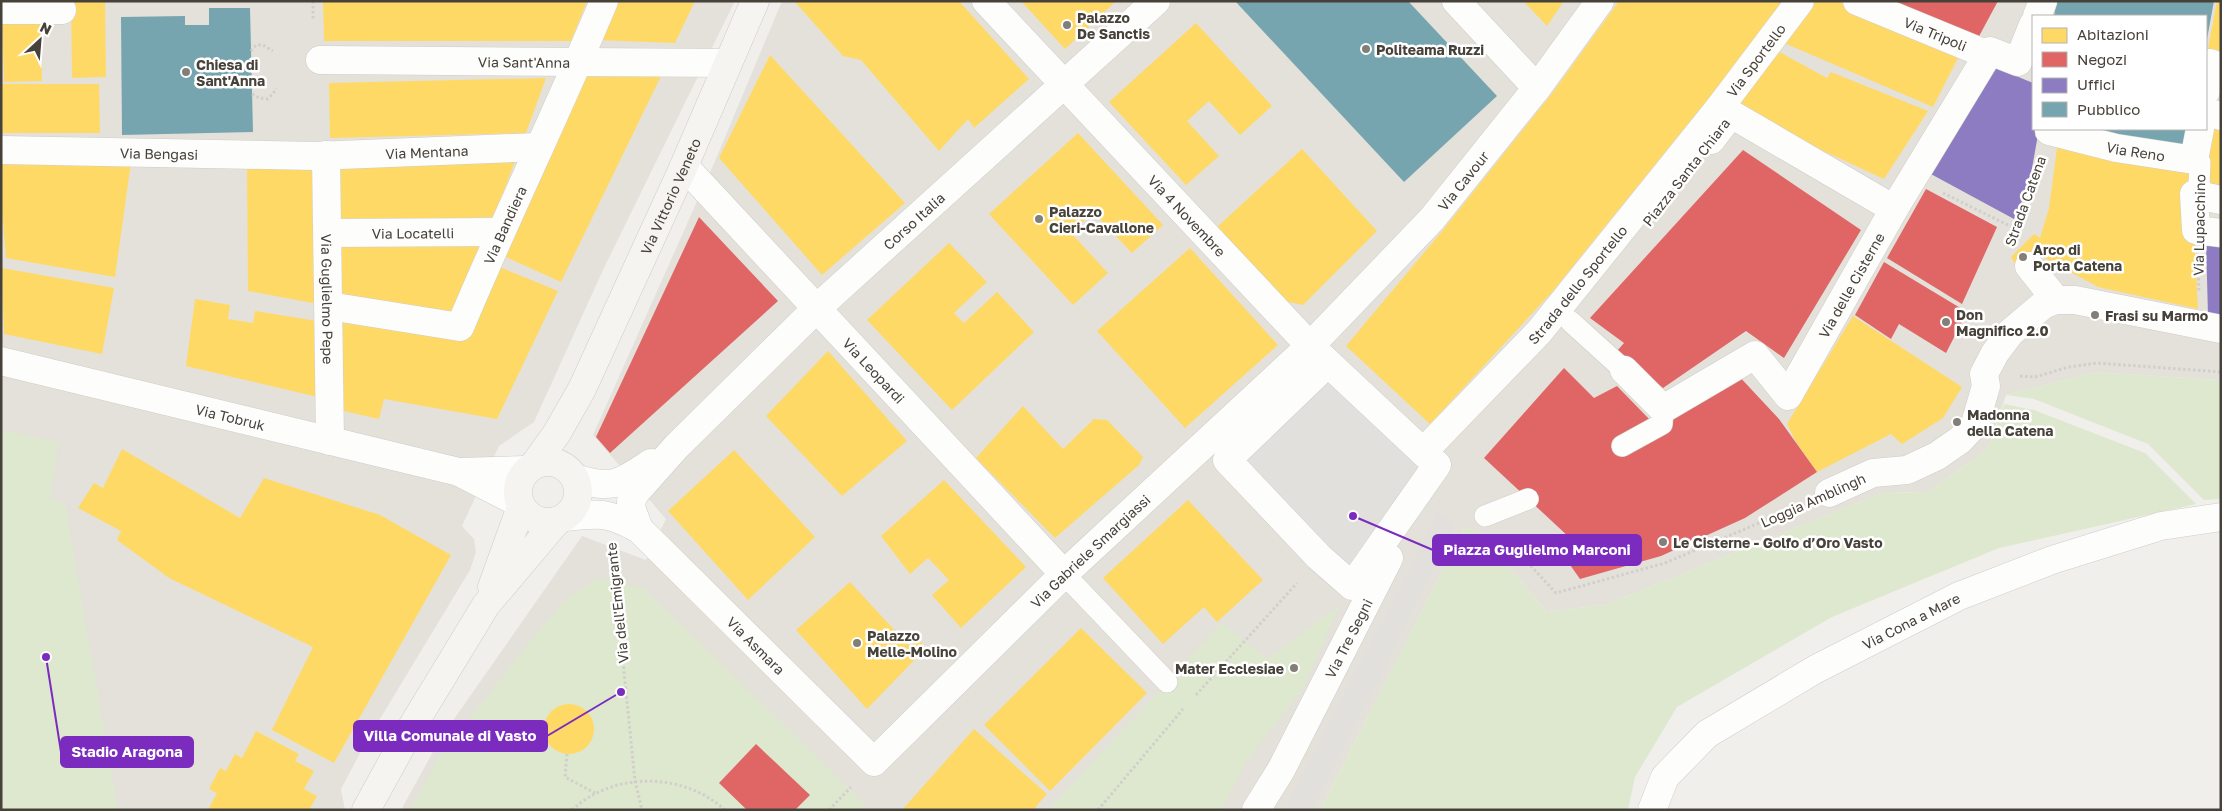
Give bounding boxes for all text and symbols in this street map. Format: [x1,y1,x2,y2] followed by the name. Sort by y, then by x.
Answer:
[1077,9,1150,42] place label: Palazzo De Sanctis
[1902,13,1970,54] street label: Via Tripoli
[15,15,65,65] north arrow
[2032,15,2207,130] legend
[37,18,54,38] text: N
[1061,19,1073,31] marker: Palazzo De Sanctis
[1722,20,1789,100] street label: Via Sportello
[2077,25,2149,43] text: Abitazioni
[1376,41,1484,58] place label: Politeama Ruzzi
[1360,43,1372,55] marker: Politeama Ruzzi
[2077,50,2127,68] text: Negozi
[478,53,570,70] street label: Via Sant'Anna
[196,56,265,89] place label: Chiesa di Sant'Anna
[180,66,192,78] marker: Chiesa di Sant'Anna
[2077,75,2115,93] text: Uffici
[2077,100,2140,118] text: Pubblico
[1639,115,1733,229] street label: Piazza Santa Chiara
[636,135,704,257] street label: Via Vittorio Veneto
[2105,137,2166,164] street label: Via Reno
[385,141,469,162] street label: Via Mentana
[120,144,198,162] street label: Via Bengasi
[1434,147,1492,214] street label: Via Cavour
[2001,153,2049,249] street label: Strada Catena
[1145,171,1230,260] street label: Via 4 Novembre
[2190,174,2208,276] street label: Via Lupacchino
[480,183,530,267] street label: Via Bandiera
[879,189,948,253] street label: Corso Italia
[1049,203,1154,236] place label: Palazzo Cieri-Cavallone
[1033,213,1045,225] marker: Palazzo Cieri-Cavallone
[1524,221,1630,347] street label: Strada dello Sportello
[372,224,454,241] street label: Via Locatelli
[1814,229,1887,341] street label: Via delle Cisterne
[319,234,337,364] street label: Via Guglielmo Pepe
[2033,241,2122,274] place label: Arco di Porta Catena
[2017,251,2029,263] marker: Arco di Porta Catena
[1956,306,2049,339] place label: Don Magnifico 2.0
[2105,307,2208,324] place label: Frasi su Marmo
[2089,309,2101,321] marker: Frasi su Marmo
[1940,316,1952,328] marker: Don Magnifico 2.0
[840,334,909,406] street label: Via Leopardi
[194,400,267,433] street label: Via Tobruk
[1967,406,2053,439] place label: Madonna della Catena
[1951,416,1963,428] marker: Madonna della Catena
[1758,469,1868,531] street label: Loggia Amblingh
[1027,490,1153,611] street label: Via Gabriele Smargiassi
[1673,534,1883,551] place label: Le Cisterne - Golfo d’Oro Vasto
[1433,535,1641,565] callout: Piazza Guglielmo Marconi
[1657,536,1669,548] marker: Le Cisterne - Golfo d’Oro Vasto
[1443,540,1631,558] text: Piazza Guglielmo Marconi
[602,542,632,664] street label: Via dell'Emigrante
[1859,589,1963,653] street label: Via Cona a Mare
[1321,596,1375,681] street label: Via Tre Segni
[724,613,789,678] street label: Via Asmara
[867,627,957,660] place label: Palazzo Melle-Molino
[851,637,863,649] marker: Palazzo Melle-Molino
[1175,660,1284,677] place label: Mater Ecclesiae
[1288,662,1300,674] marker: Mater Ecclesiae
[354,721,547,751] callout: Villa Comunale di Vasto
[363,726,537,744] text: Villa Comunale di Vasto
[61,737,193,767] callout: Stadio Aragona
[71,742,183,760] text: Stadio Aragona

